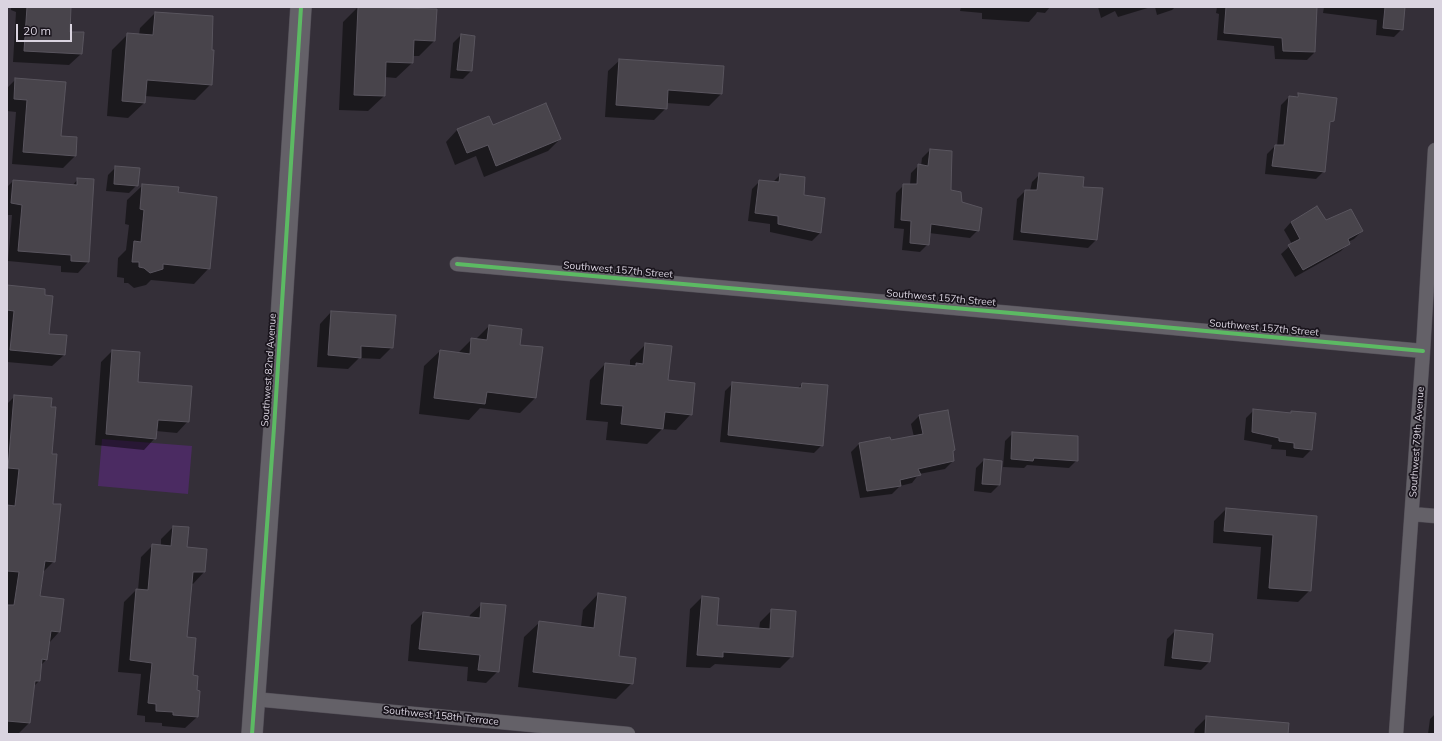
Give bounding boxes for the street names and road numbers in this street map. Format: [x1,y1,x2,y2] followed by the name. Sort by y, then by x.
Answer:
[563,259,673,281] street label: Southwest 157th Street
[886,287,996,309] street label: Southwest 157th Street
[259,313,279,427] street label: Southwest 82nd Avenue
[1209,317,1319,339] street label: Southwest 157th Street
[1407,386,1427,498] street label: Southwest 79th Avenue
[383,704,499,728] street label: Southwest 158th Terrace

